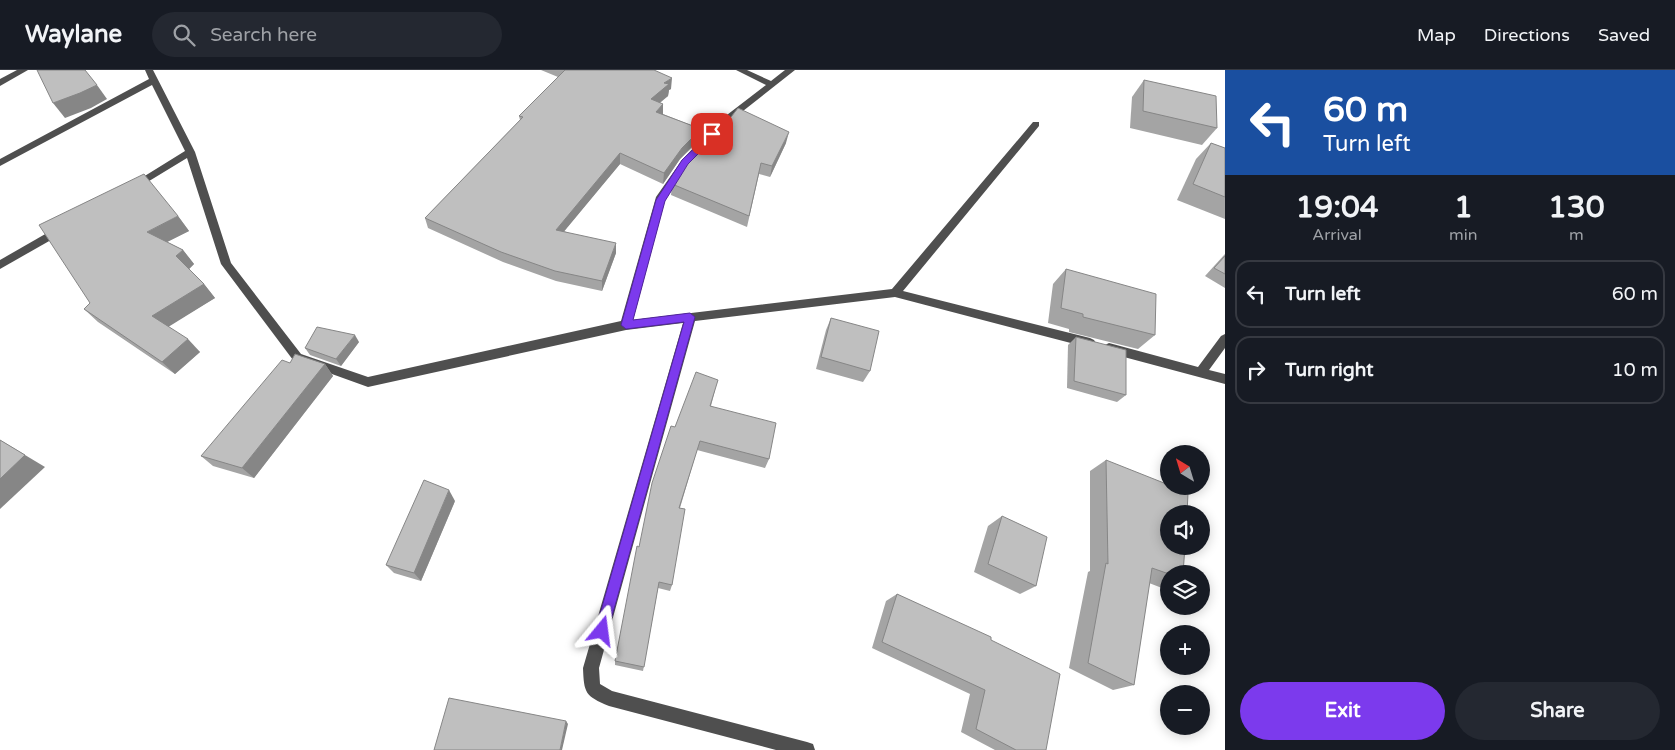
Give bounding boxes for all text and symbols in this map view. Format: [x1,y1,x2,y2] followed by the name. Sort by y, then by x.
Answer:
[152,12,502,57] search box
[25,20,122,49] text: Waylane
[170,21,198,49] icon: search
[210,24,317,46] text: Search here
[1417,24,1456,46] text: Map
[1484,24,1570,46] text: Directions
[1598,24,1650,46] text: Saved
[1323,89,1408,131] text: 60 m
[1240,90,1305,155] icon: left
[691,113,733,155] pin
[698,120,726,148] icon: arrive
[1323,131,1411,157] text: Turn left
[1295,189,1379,226] text: 19:04
[1454,189,1473,226] text: 1
[1548,189,1605,226] text: 130
[1312,225,1362,245] text: Arrival
[1449,225,1478,245] text: min
[1569,225,1584,245] text: m
[1242,280,1270,308] icon: left
[1285,283,1361,305] text: Turn left
[1612,283,1658,305] text: 60 m
[1242,356,1270,384] icon: right
[1285,359,1373,381] text: Turn right
[1612,359,1658,381] text: 10 m
[1160,445,1210,495] north arrow
[1160,445,1210,735] map controls
[1160,505,1210,555] button: sound
[1160,565,1210,615] button: layers
[575,604,627,656] position arrow
[1160,625,1210,675] button: +
[1240,682,1445,740] button: Exit
[1455,682,1660,740] button: Share
[1160,685,1210,735] button: −

